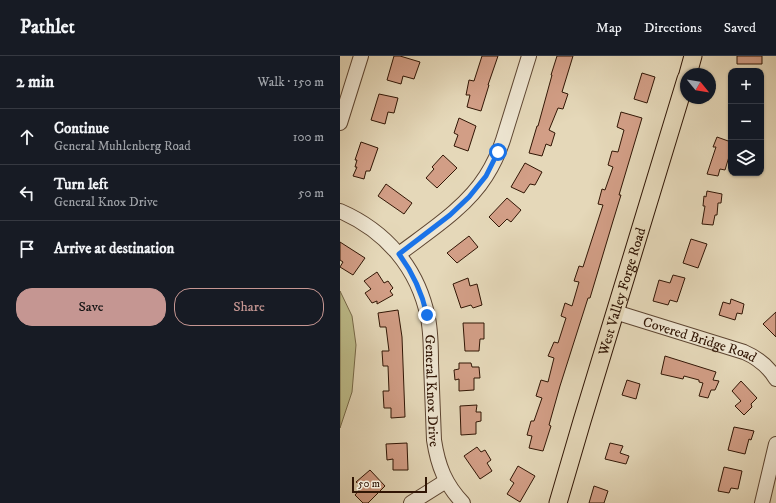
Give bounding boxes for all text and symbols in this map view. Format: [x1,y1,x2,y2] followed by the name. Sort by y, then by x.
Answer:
[20,16,75,39] text: Pathlet
[596,19,622,37] text: Map
[644,19,702,37] text: Directions
[724,19,756,37] text: Saved
[680,68,716,104] north arrow
[728,68,764,176] map controls
[728,68,764,104] button: +
[16,71,54,93] text: 2 min
[258,74,324,90] text: Walk · 150 m
[728,104,764,140] button: −
[54,119,109,138] text: Continue
[16,126,38,148] icon: ahead
[293,129,324,145] text: 100 m
[54,138,191,154] text: General Muhlenberg Road
[728,140,764,176] button: layers
[489,143,507,161] route start
[54,175,108,194] text: Turn left
[16,182,38,204] icon: left
[298,185,324,201] text: 50 m
[54,194,158,210] text: General Knox Drive
[594,225,650,359] street label: West Valley Forge Road
[16,238,38,260] icon: arrive
[54,239,174,258] text: Arrive at destination
[16,288,166,326] button: Save
[174,288,324,326] button: Share
[418,306,436,324] route end
[641,313,760,367] street label: Covered Bridge Road
[420,334,443,449] street label: General Knox Drive
[352,475,427,494] scale bar
[358,477,380,491] text: 50 m

